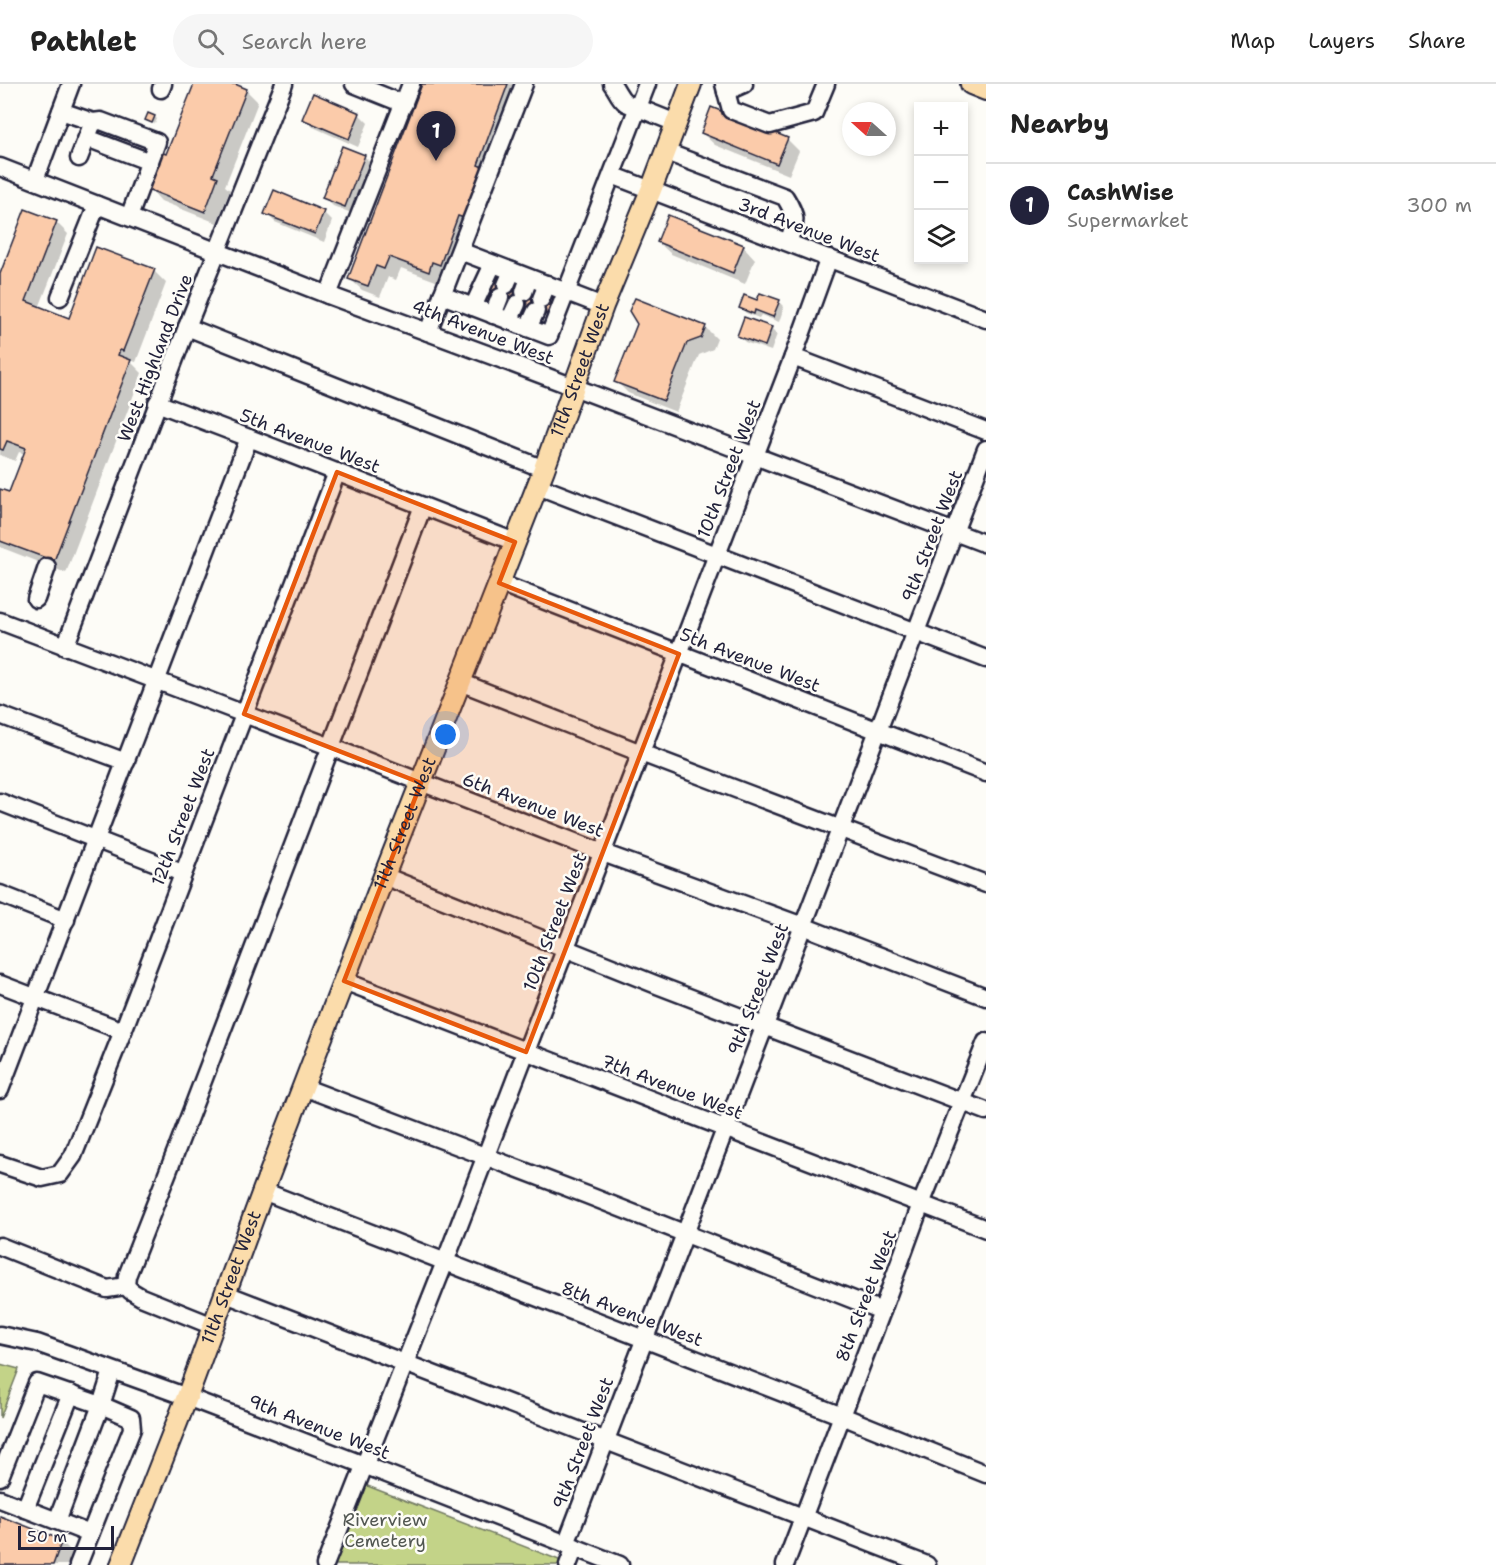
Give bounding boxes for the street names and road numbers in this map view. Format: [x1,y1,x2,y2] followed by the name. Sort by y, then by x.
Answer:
[735,192,883,268] street label: 3rd Avenue West
[112,270,198,446] street label: West Highland Drive
[409,294,557,370] street label: 4th Avenue West
[544,300,615,441] street label: 11th Street West
[692,396,767,542] street label: 10th Street West
[236,403,384,479] street label: 5th Avenue West
[896,467,968,605] street label: 9th Street West
[676,622,824,698] street label: 5th Avenue West
[146,745,220,889] street label: 12th Street West
[368,753,442,893] street label: 11th Street West
[459,767,607,843] street label: 6th Avenue West
[518,849,593,995] street label: 10th Street West
[722,920,794,1058] street label: 9th Street West
[598,1049,746,1125] street label: 7th Avenue West
[195,1207,267,1348] street label: 11th Street West
[830,1227,902,1365] street label: 8th Street West
[558,1276,706,1352] street label: 8th Avenue West
[547,1374,619,1512] street label: 9th Street West
[245,1389,393,1465] street label: 9th Avenue West

